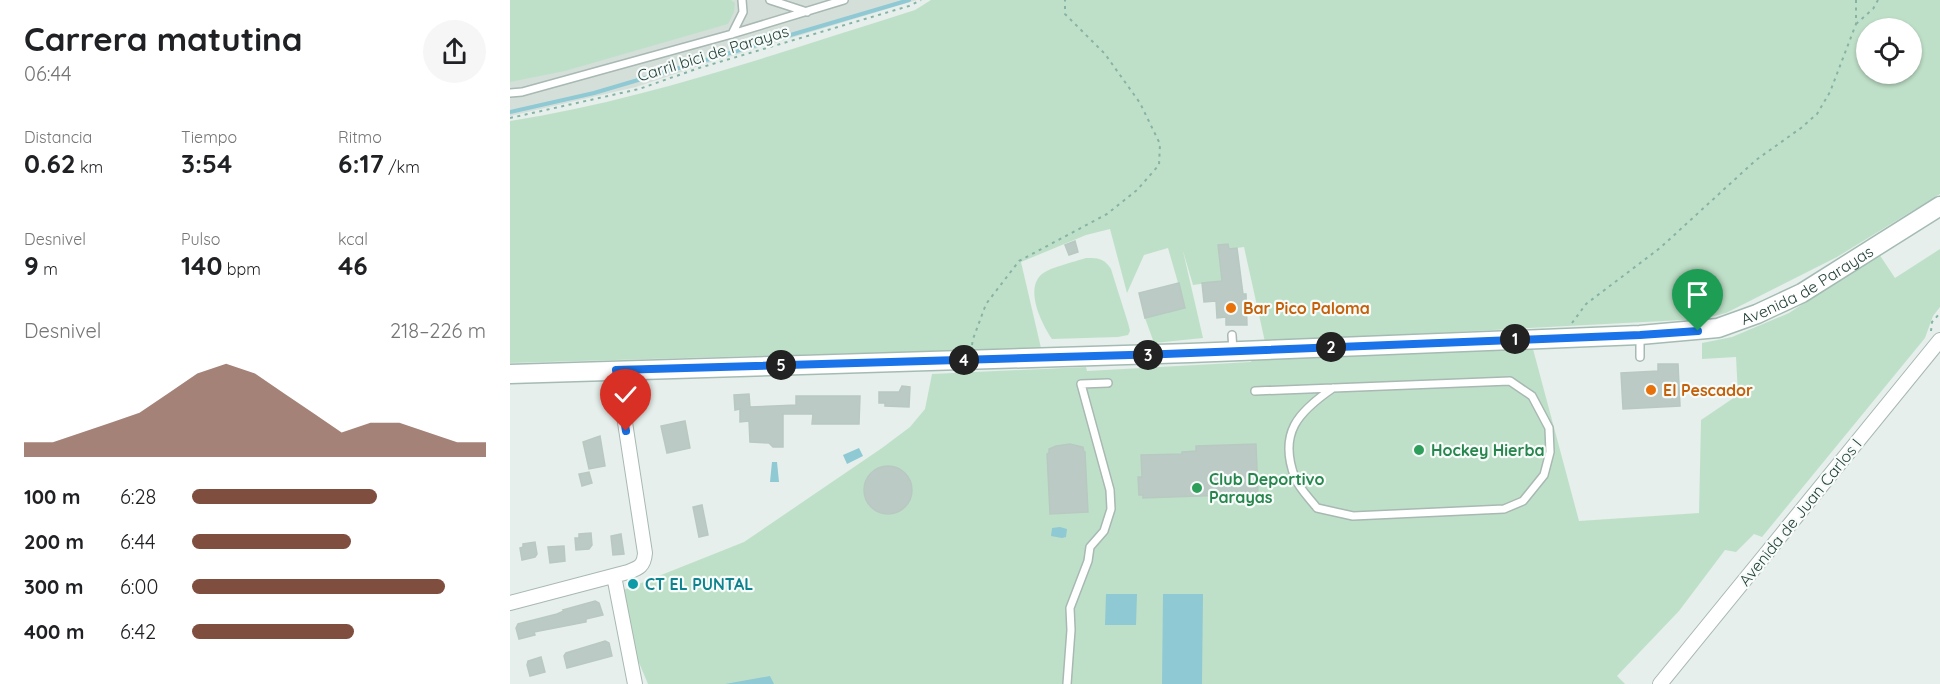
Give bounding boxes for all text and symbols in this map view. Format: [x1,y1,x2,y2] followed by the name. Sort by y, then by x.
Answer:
[24,18,302,59] text: Carrera matutina
[1856,18,1922,84] map controls
[1856,18,1922,84] button: locate
[423,20,486,83] button: share
[635,20,791,86] street label: Carril bici de Parayas
[24,61,71,86] text: 06:44
[24,127,92,147] text: Distancia
[181,127,237,147] text: Tiempo
[338,127,382,147] text: Ritmo
[24,147,76,180] text: 0.62
[181,147,232,180] text: 3:54
[338,147,384,180] text: 6:17
[76,157,103,177] text: km
[384,157,420,177] text: /km
[24,229,86,249] text: Desnivel
[181,229,220,249] text: Pulso
[338,229,368,249] text: kcal
[1738,241,1877,329] street label: Avenida de Parayas
[24,249,39,282] text: 9
[181,249,222,282] text: 140
[338,249,368,282] text: 46
[39,259,58,279] text: m
[222,259,261,279] text: bpm
[1672,269,1723,331] pin
[1681,278,1714,311] icon: arrive
[1243,298,1370,318] place label: Bar Pico Paloma
[1224,301,1238,315] marker: Bar Pico Paloma
[24,318,101,343] text: Desnivel
[390,318,486,343] text: 218–226 m
[1500,324,1530,354] pin: 1
[1512,329,1518,349] text: 1
[1316,332,1346,362] pin: 2
[1326,337,1336,357] text: 2
[1133,340,1163,370] pin: 3
[949,345,979,375] pin: 4
[1144,345,1152,365] text: 3
[766,350,796,380] pin: 5
[959,350,969,370] text: 4
[776,355,786,375] text: 5
[600,369,651,431] pin
[609,378,642,411] icon: check
[1663,380,1753,400] place label: El Pescador
[1644,383,1658,397] marker: El Pescador
[1734,434,1866,590] street label: Avenida de Juan Carlos I
[1431,440,1545,460] place label: Hockey Hierba
[1412,443,1426,457] marker: Hockey Hierba
[1209,469,1324,507] place label: Club Deportivo Parayas
[1190,481,1204,495] marker: Club Deportivo Parayas
[24,484,80,509] text: 100 m
[120,484,156,509] text: 6:28
[24,529,84,554] text: 200 m
[120,529,156,554] text: 6:44
[24,574,83,599] text: 300 m
[120,574,158,599] text: 6:00
[645,574,753,594] place label: CT EL PUNTAL
[626,577,640,591] marker: CT EL PUNTAL
[24,619,84,644] text: 400 m
[120,619,156,644] text: 6:42

